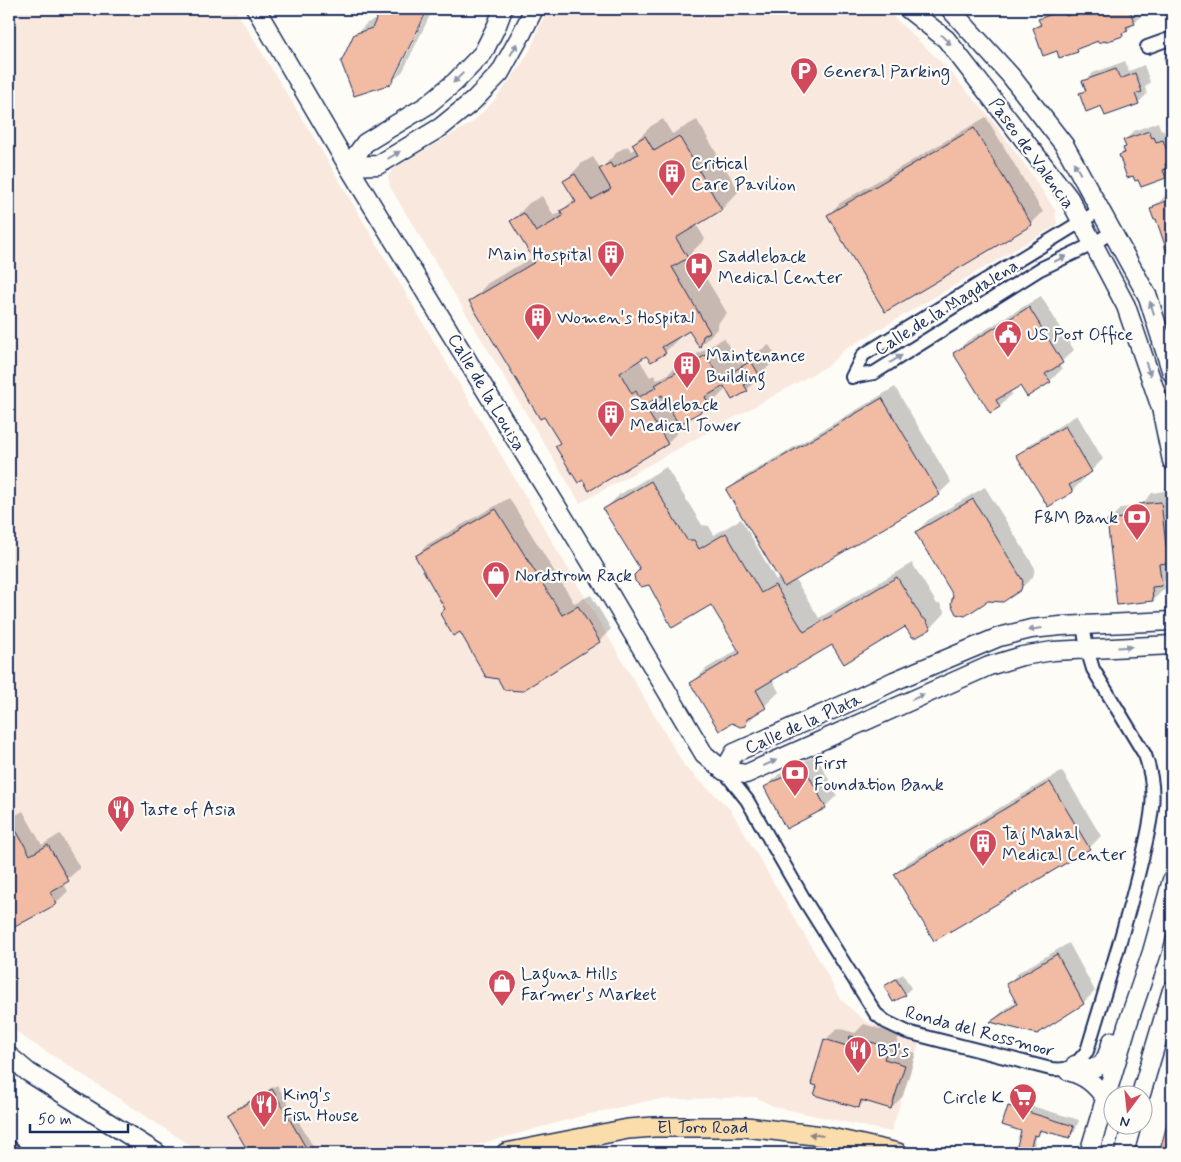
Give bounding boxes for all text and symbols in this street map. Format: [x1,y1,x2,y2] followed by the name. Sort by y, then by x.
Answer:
[940,34,952,46] one-way arrow
[509,42,518,55] one-way arrow
[789,56,819,95] parking icon: General Parking
[823,60,950,85] place label: General Parking
[453,72,465,84] one-way arrow
[983,93,1080,214] street label: Paseo de Valencia
[388,151,401,160] one-way arrow
[691,152,796,197] place label: Critical Care Pavilion
[657,158,687,197] building icon: Critical Care Pavilion
[1073,160,1081,175] one-way arrow
[596,239,626,278] building icon: Main Hospital
[488,243,592,267] place label: Main Hospital
[718,245,843,290] place label: Saddleback Medical Center
[684,251,714,290] hospital icon: Saddleback Medical Center
[870,254,1023,362] street label: Calle de la Magdalena
[1053,255,1067,263] one-way arrow
[1148,301,1156,316] one-way arrow
[523,302,553,341] building icon: Women's Hospital
[557,306,694,330] place label: Women's Hospital
[993,319,1023,358] public building icon: US Post Office
[1027,323,1134,347] place label: US Post Office
[442,329,531,456] street label: Calle de la Louisa
[706,344,805,391] place label: Maintenance Building
[672,350,702,389] building icon: Maintenance Building
[890,354,903,364] one-way arrow
[1144,361,1152,376] one-way arrow
[630,393,742,438] place label: Saddleback Medical Tower
[596,399,626,438] building icon: Saddleback Medical Tower
[1122,502,1152,541] bank icon: F&M Bank
[1034,506,1118,530] place label: F&M Bank
[481,560,511,599] shop icon: Nordstrom Rack
[515,564,632,588] place label: Nordstrom Rack
[1026,625,1042,633] one-way arrow
[1117,643,1133,651] one-way arrow
[741,687,866,760] street label: Calle de la Plata
[911,693,925,701] one-way arrow
[814,752,944,797] place label: First Foundation Bank
[780,758,810,797] bank icon: First Foundation Bank
[763,759,777,767] one-way arrow
[106,794,136,833] restaurant icon: Taste of Asia
[140,798,236,822] place label: Taste of Asia
[1002,822,1127,867] place label: Taj Mahal Medical Center
[968,828,998,867] building icon: Taj Mahal Medical Center
[521,962,657,1007] place label: Laguna Hills Farmer's Market
[487,968,517,1007] shop icon: Laguna Hills Farmer's Market
[903,1001,1057,1064] street label: Ronda del Rossmoor
[843,1035,873,1074] restaurant icon: BJ's
[877,1039,909,1063] place label: BJ's
[1008,1082,1038,1121] supermarket icon: Circle K
[283,1083,359,1128] place label: King's Fish House
[1104,1084,1154,1134] north arrow
[942,1086,1004,1110] place label: Circle K
[249,1089,279,1128] restaurant icon: King's Fish House
[30,1102,128,1134] scale bar
[38,1110,72,1130] text: 50 m
[1118,1112,1132,1131] text: N
[657,1116,748,1140] street label: El Toro Road
[808,1131,824,1139] one-way arrow

